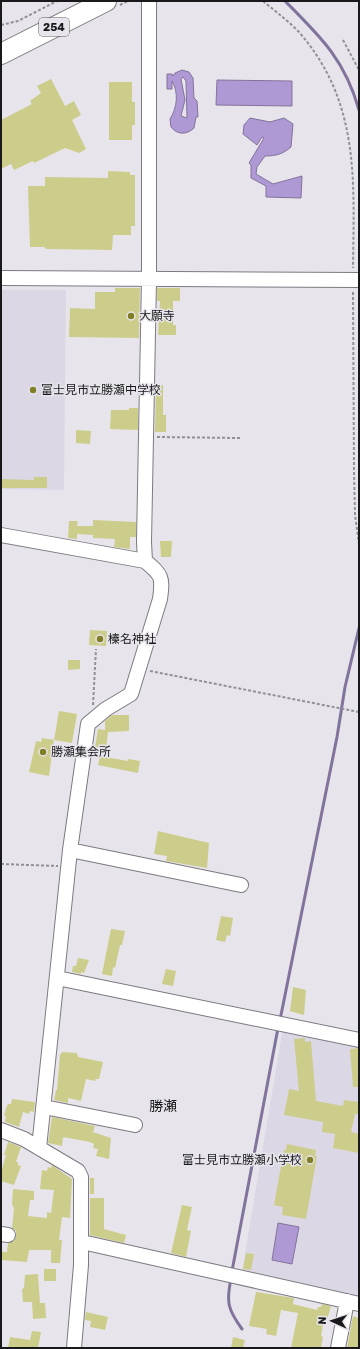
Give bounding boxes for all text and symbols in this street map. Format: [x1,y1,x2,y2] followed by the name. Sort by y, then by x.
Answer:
[39,18,69,36] road number: 254
[139,309,175,323] place label: 大願寺
[126,311,136,321] marker: 大願寺
[41,383,161,397] place label: 富士見市立勝瀬中学校
[28,385,38,395] marker: 富士見市立勝瀬中学校
[108,632,156,646] place label: 榛名神社
[95,634,105,644] marker: 榛名神社
[51,745,111,759] place label: 勝瀬集会所
[38,747,48,757] marker: 勝瀬集会所
[149,1098,177,1115] district label: 勝瀬
[182,1153,302,1167] place label: 富士見市立勝瀬小学校
[305,1155,315,1165] marker: 富士見市立勝瀬小学校
[312,1301,352,1341] north arrow
[316,1316,329,1325] text: N

